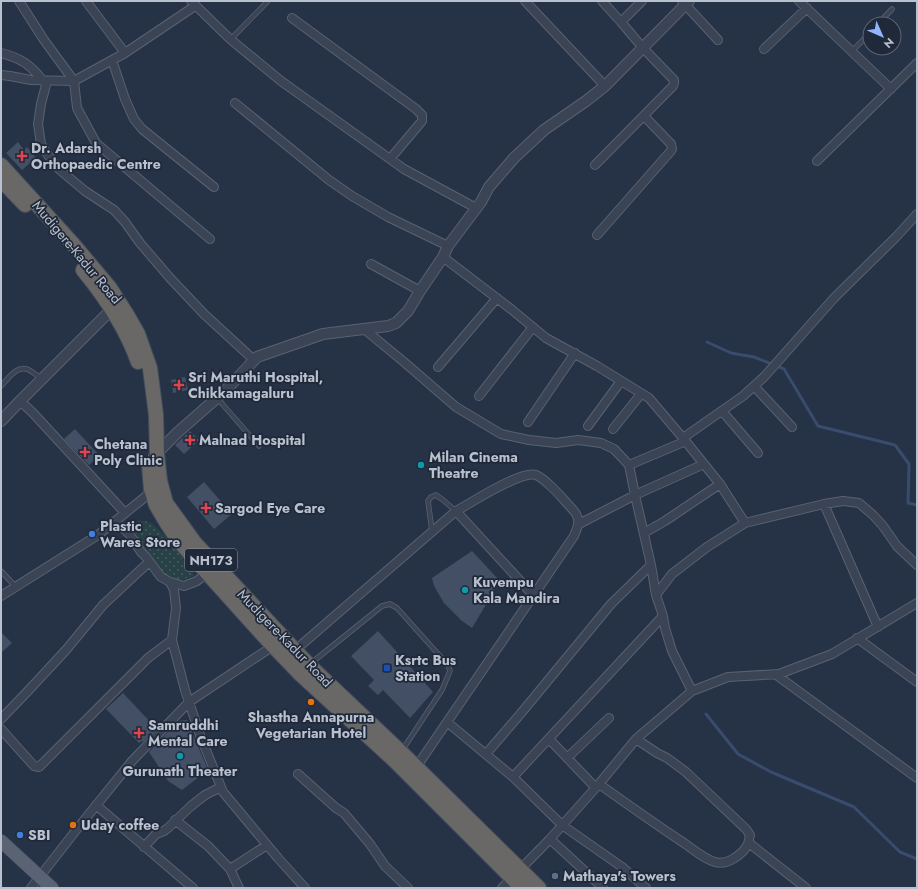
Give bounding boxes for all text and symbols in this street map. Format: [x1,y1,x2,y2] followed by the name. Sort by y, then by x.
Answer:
[862,16,902,56] north arrow
[880,34,898,52] text: N
[31,138,161,174] place label: Dr. Adarsh Orthopaedic Centre
[16,150,28,162] marker: Dr. Adarsh Orthopaedic Centre
[28,196,126,308] street label: Mudigere-Kadur Road
[188,367,323,403] place label: Sri Maruthi Hospital, Chikkamagaluru
[173,379,185,391] marker: Sri Maruthi Hospital, Chikkamagaluru
[199,430,305,450] place label: Malnad Hospital
[94,434,162,470] place label: Chetana Poly Clinic
[184,434,196,446] marker: Malnad Hospital
[79,446,91,458] marker: Chetana Poly Clinic
[429,447,518,483] place label: Milan Cinema Theatre
[416,460,426,470] marker: Milan Cinema Theatre
[215,498,325,518] place label: Sargod Eye Care
[200,502,212,514] marker: Sargod Eye Care
[100,516,180,552] place label: Plastic Wares Store
[87,529,97,539] marker: Plastic Wares Store
[185,549,237,571] road number: NH173
[473,572,560,608] place label: Kuvempu Kala Mandira
[233,585,337,691] street label: Mudigere-Kadur Road
[460,585,470,595] marker: Kuvempu Kala Mandira
[395,650,457,686] place label: Ksrtc Bus Station
[382,663,392,673] marker: Ksrtc Bus Station
[306,697,316,707] marker: Shastha Annapurna Vegetarian Hotel
[248,707,374,743] place label: Shastha Annapurna Vegetarian Hotel
[148,715,227,751] place label: Samruddhi Mental Care
[133,727,145,739] marker: Samruddhi Mental Care
[175,751,185,761] marker: Gurunath Theater
[122,761,238,781] place label: Gurunath Theater
[81,815,159,835] place label: Uday coffee
[68,820,78,830] marker: Uday coffee
[28,825,51,845] place label: SBI
[15,830,25,840] marker: SBI
[563,866,677,886] place label: Mathaya's Towers
[550,871,560,881] marker: Mathaya's Towers

